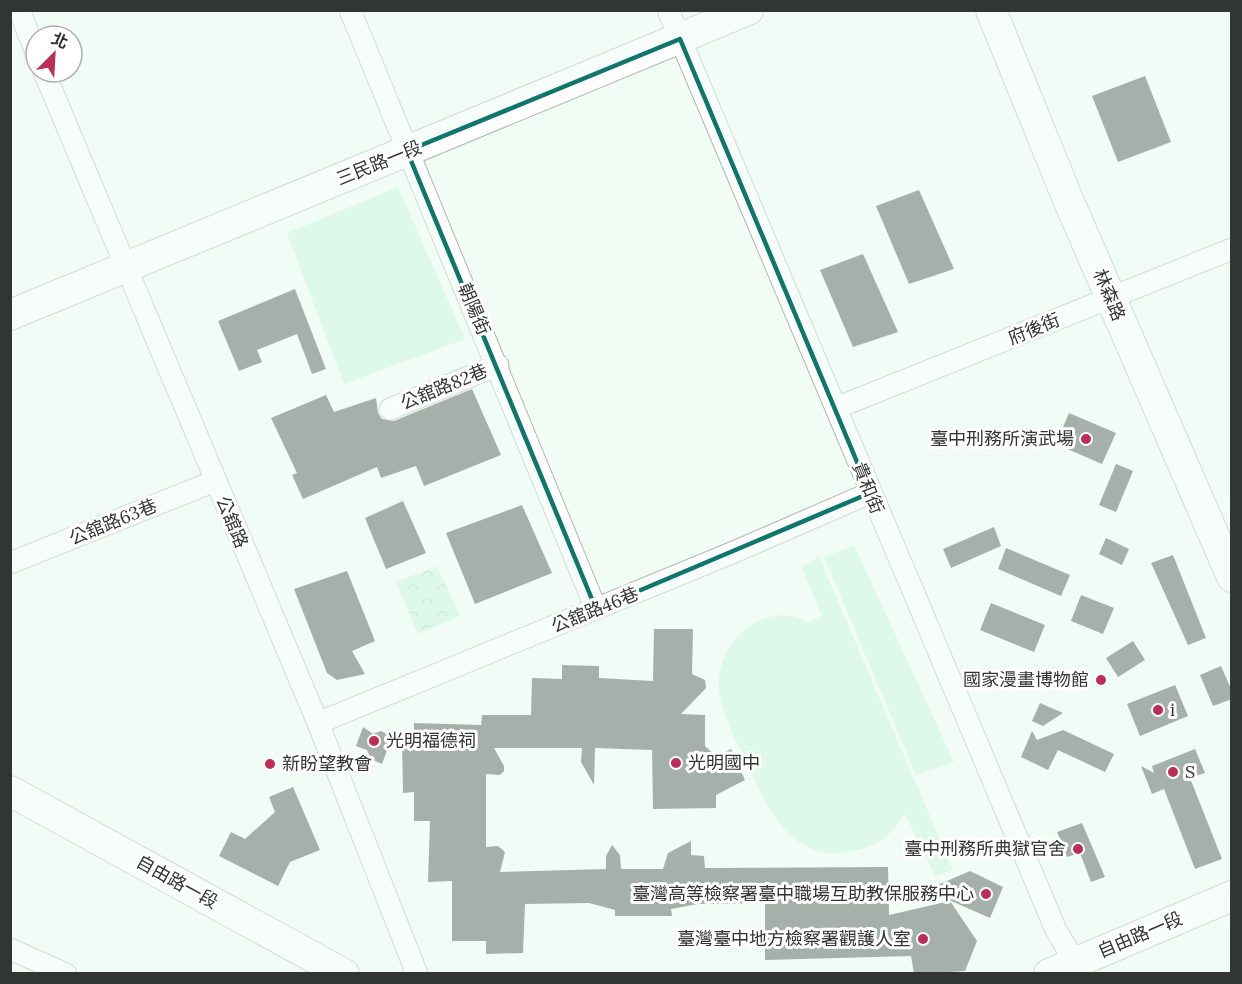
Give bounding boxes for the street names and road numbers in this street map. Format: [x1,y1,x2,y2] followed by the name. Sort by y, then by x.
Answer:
[333,135,425,190] street label: 三民路一段
[1088,265,1131,324] street label: 林森路
[453,279,496,338] street label: 朝陽街
[1004,308,1063,349] street label: 府後街
[397,359,491,414] street label: 公舘路82巷
[848,458,889,517] street label: 貴和街
[211,492,254,551] street label: 公舘路
[66,494,160,550] street label: 公舘路63巷
[548,582,642,637] street label: 公舘路46巷
[132,850,222,913] street label: 自由路一段
[1094,906,1186,963] street label: 自由路一段

